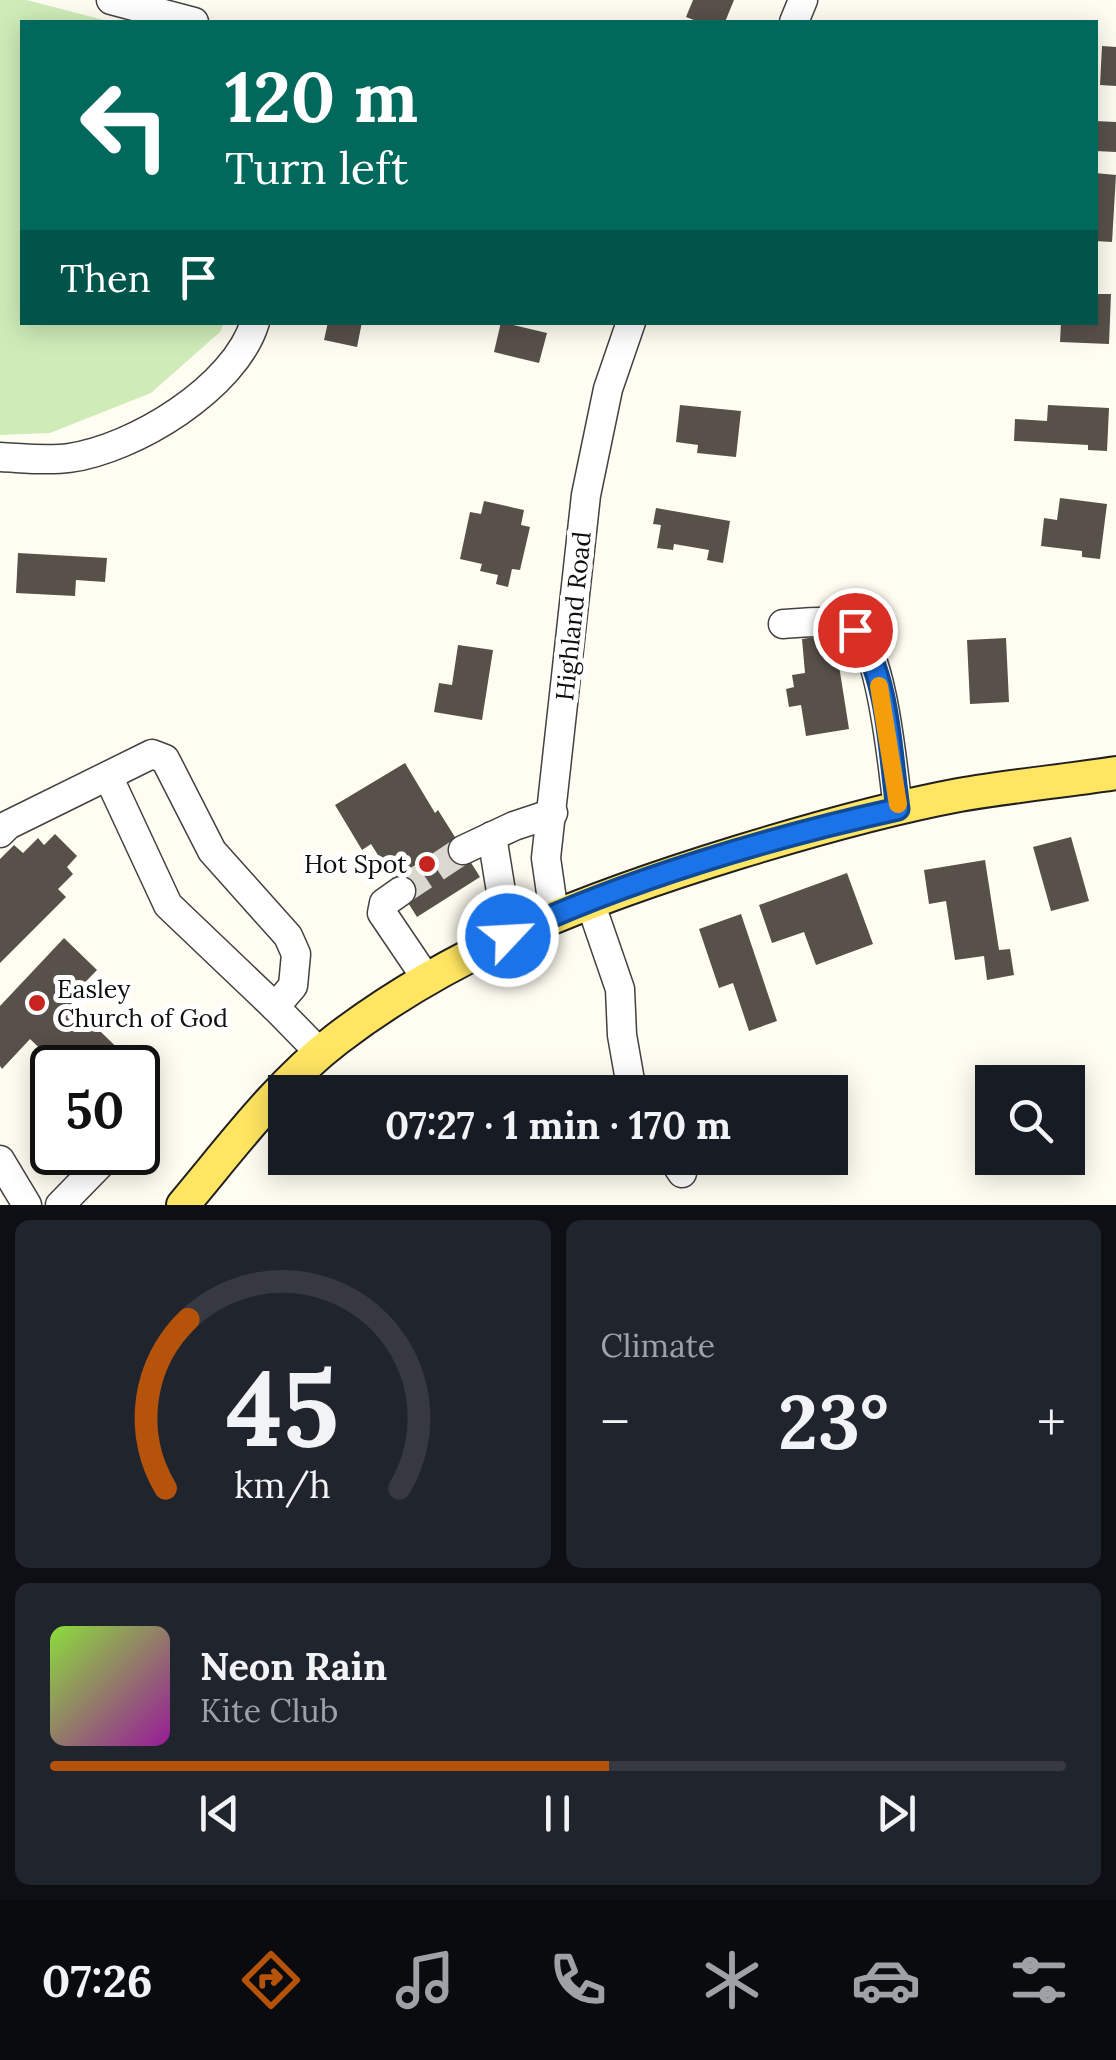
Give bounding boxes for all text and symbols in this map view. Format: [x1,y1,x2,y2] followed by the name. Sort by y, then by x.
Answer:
[225,52,418,141] text: 120 m
[60,60,190,190] icon: left
[225,139,408,196] text: Turn left
[171,250,226,305] icon: arrive
[60,254,151,302] text: Then
[548,530,598,702] street label: Highland Road
[813,588,898,673] pin
[828,603,883,658] icon: arrive
[304,848,407,880] place label: Hot Spot
[416,853,438,875] marker: Hot Spot
[456,884,560,988] position arrow
[57,973,228,1034] place label: Easley Church of God
[26,992,48,1014] marker: Easley Church of God
[30,1045,160,1175] speed limit sign: 50
[975,1065,1085,1175] map controls
[975,1065,1085,1175] button: search
[385,1101,731,1149] text: 07:27 · 1 min · 170 m
[601,1325,715,1366] text: Climate
[226,1341,339,1474] text: 45
[778,1374,889,1470] text: 23°
[601,1387,630,1457] text: −
[1037,1387,1066,1457] text: +
[234,1462,331,1508] text: km/h
[200,1642,387,1690] text: Neon Rain
[200,1690,338,1731] text: Kite Club
[192,1786,247,1841] icon: previous
[530,1786,585,1841] icon: pause
[869,1786,924,1841] icon: next
[236,1945,306,2015] icon: directions
[390,1945,460,2015] icon: music
[543,1945,613,2015] icon: phone
[697,1945,767,2015] icon: climate
[851,1945,921,2015] icon: car
[1004,1945,1074,2015] icon: filters
[42,1952,153,2009] text: 07:26

